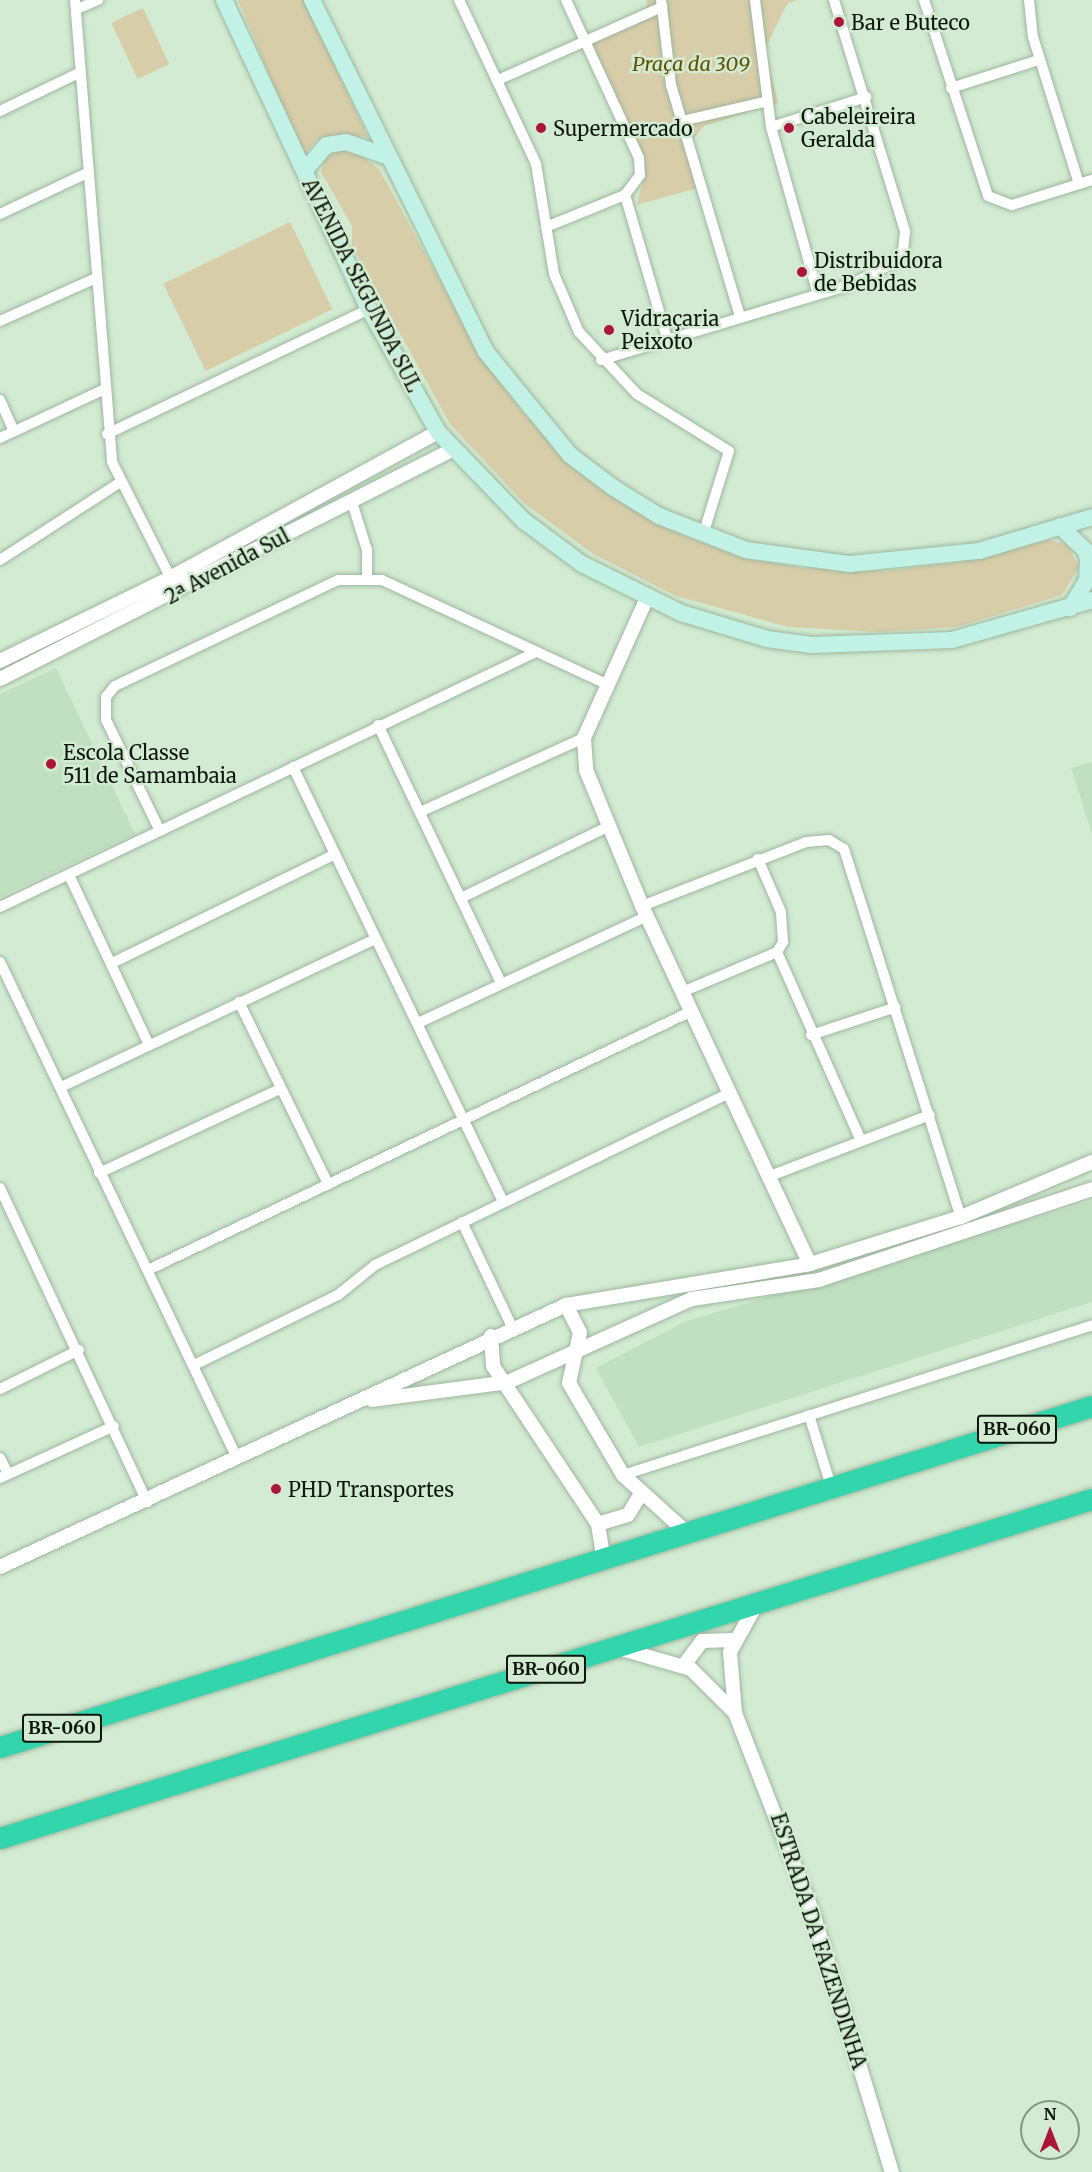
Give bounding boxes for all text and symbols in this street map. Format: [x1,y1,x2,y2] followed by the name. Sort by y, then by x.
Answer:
[851,10,970,34] place label: Bar e Buteco
[832,15,846,29] marker: Bar e Buteco
[632,51,750,75] park label: Praça da 309
[801,104,916,151] place label: Cabeleireira Geralda
[553,116,693,140] place label: Supermercado
[534,121,548,135] marker: Supermercado
[782,121,796,135] marker: Cabeleireira Geralda
[298,174,426,396] street label: AVENIDA SEGUNDA SUL
[814,248,943,295] place label: Distribuidora de Bebidas
[795,265,809,279] marker: Distribuidora de Bebidas
[621,306,719,353] place label: Vidraçaria Peixoto
[602,323,616,337] marker: Vidraçaria Peixoto
[161,523,293,609] street label: 2ᵃ Avenida Sul
[63,740,237,787] place label: Escola Classe 511 de Samambaia
[44,757,58,771] marker: Escola Classe 511 de Samambaia
[976,1414,1058,1444] road number: BR-060
[288,1477,454,1501] place label: PHD Transportes
[269,1482,283,1496] marker: PHD Transportes
[506,1654,586,1684] road number: BR-060
[22,1713,103,1743] road number: BR-060
[766,1810,872,2072] street label: ESTRADA DA FAZENDINHA
[1020,2100,1080,2160] north arrow
[1044,2104,1056,2124] text: N

